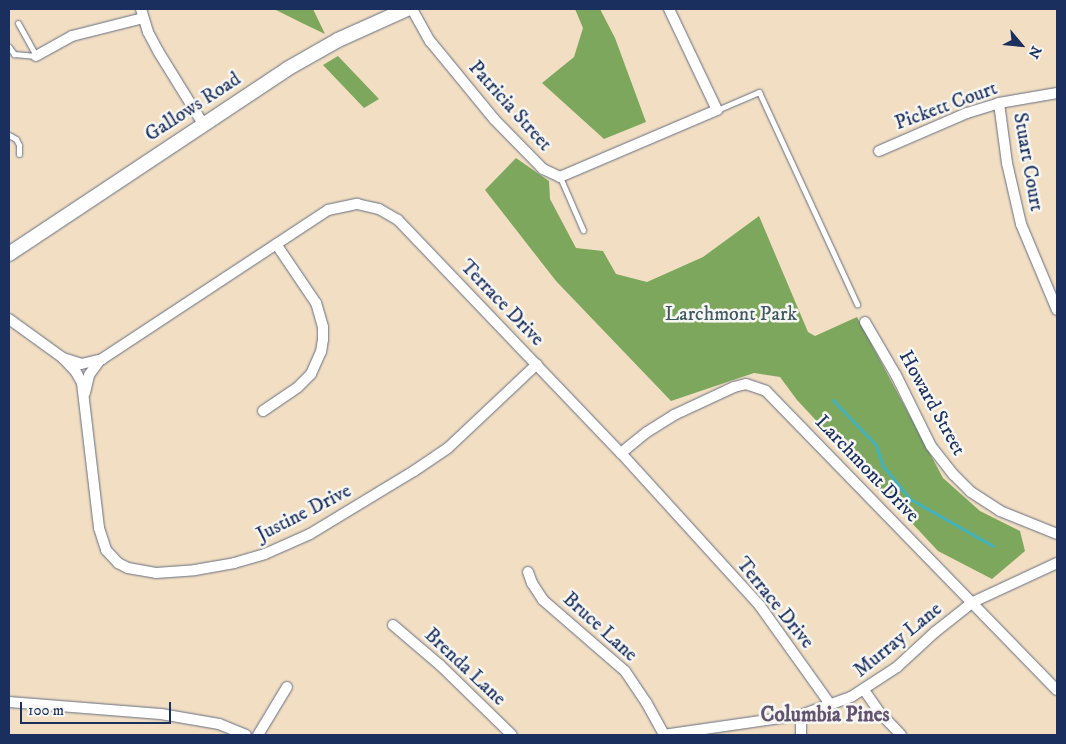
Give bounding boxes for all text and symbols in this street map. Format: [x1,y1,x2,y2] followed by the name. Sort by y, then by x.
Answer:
[996,20,1046,70] north arrow
[1024,43,1045,61] text: N
[463,56,557,156] street label: Patricia Street
[141,67,245,147] street label: Gallows Road
[892,76,1000,136] street label: Pickett Court
[1008,111,1048,213] street label: Stuart Court
[455,255,549,351] street label: Terrace Drive
[665,302,797,326] park label: Larchmont Park
[893,346,971,460] street label: Howard Street
[810,410,924,528] street label: Larchmont Drive
[253,479,355,547] street label: Justine Drive
[731,553,819,653] street label: Terrace Drive
[558,587,642,667] street label: Bruce Lane
[849,597,947,683] street label: Murray Lane
[419,623,511,711] street label: Brenda Lane
[22,692,174,724] scale bar
[28,701,64,720] text: 100 m
[760,702,890,728] district label: Columbia Pines

